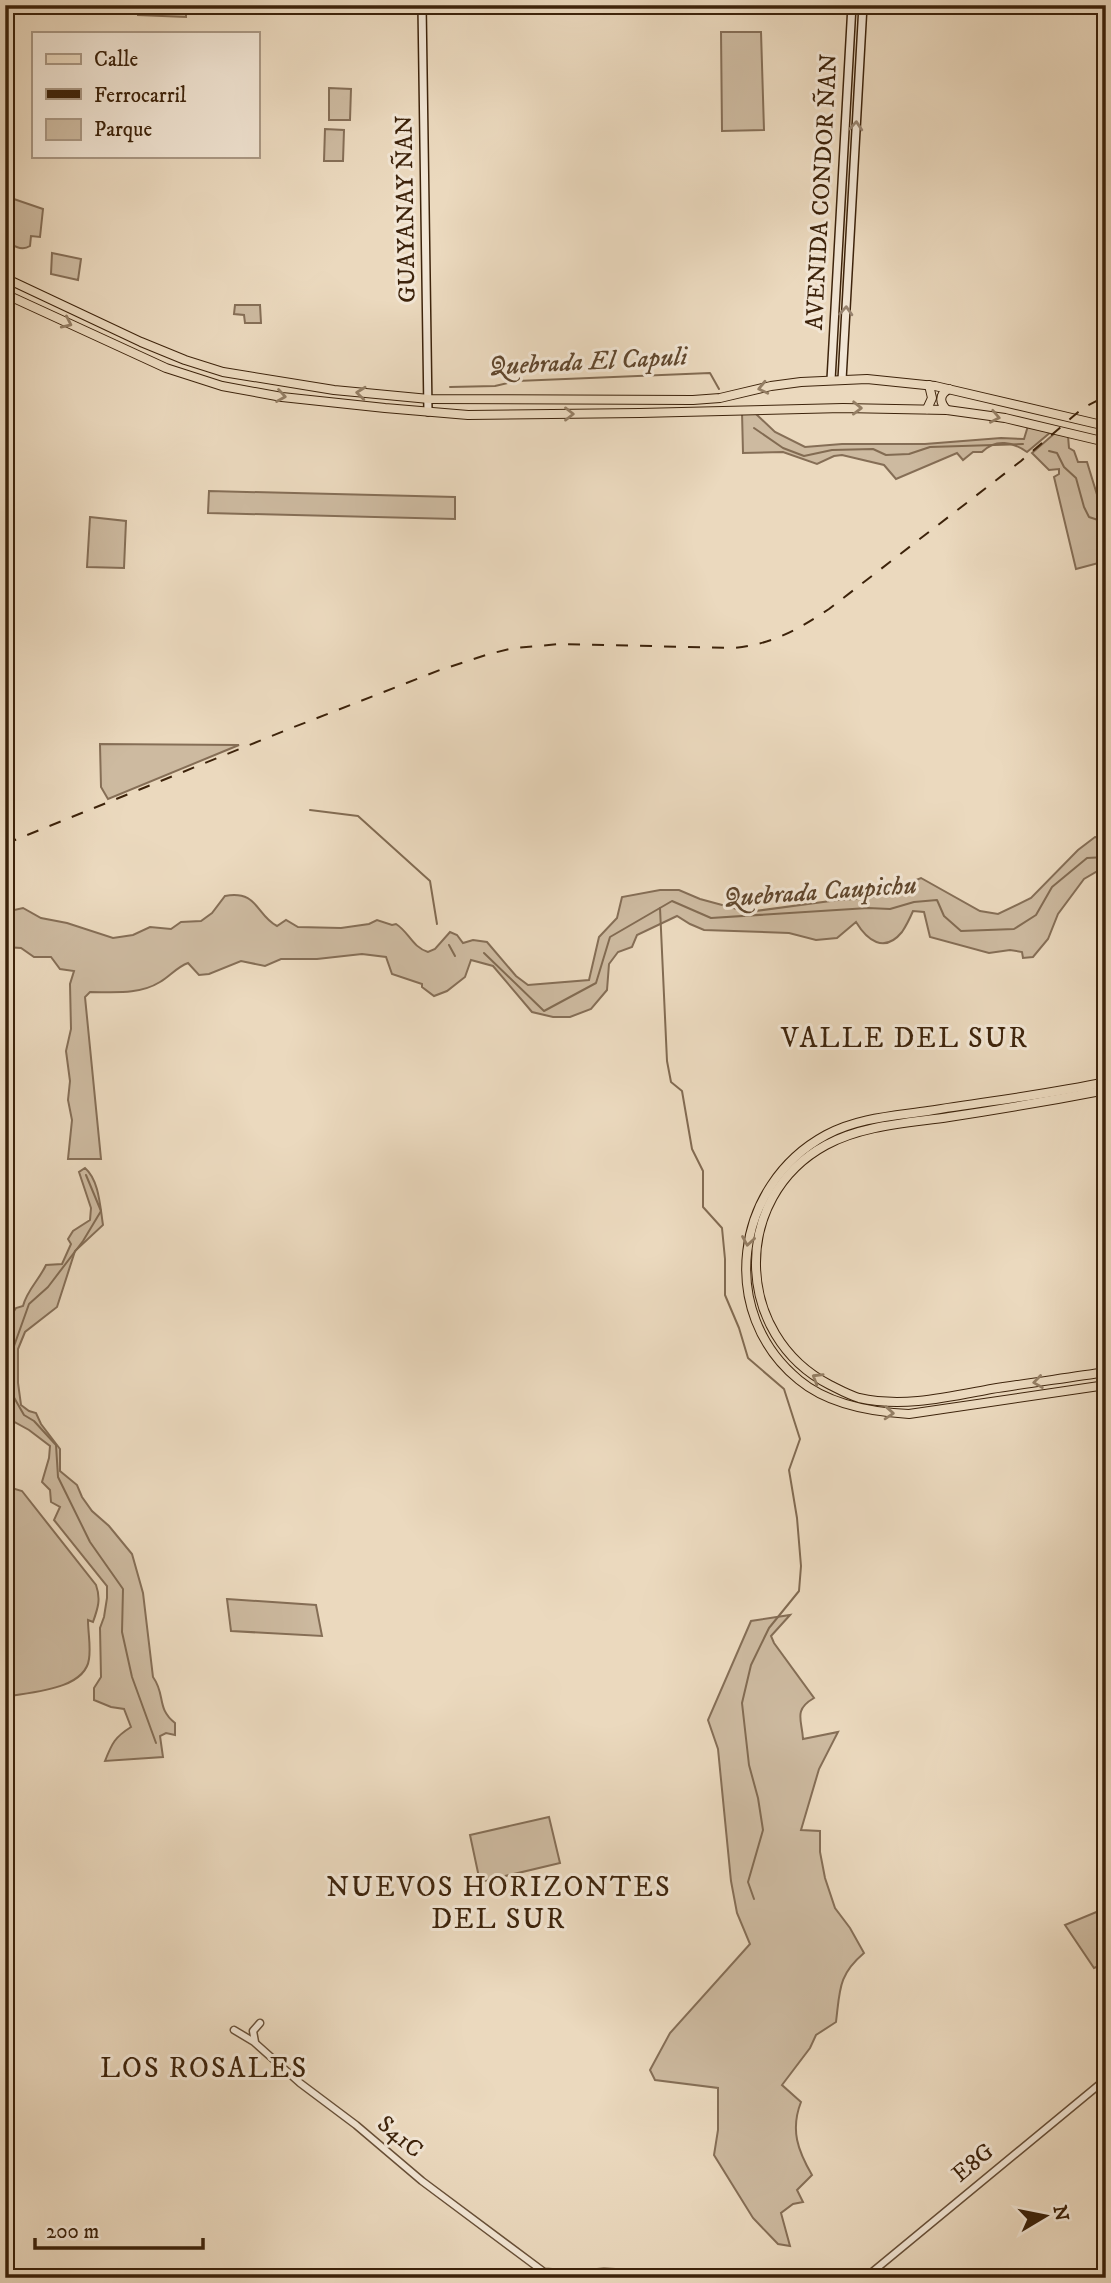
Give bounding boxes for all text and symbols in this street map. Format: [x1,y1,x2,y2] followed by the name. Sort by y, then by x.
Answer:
[32,32,259,158] legend
[94,47,138,73] text: Calle
[799,53,844,331] street label: AVENIDA CONDOR ÑAN
[94,83,187,109] text: Ferrocarril
[388,115,423,303] street label: GUAYANAY ÑAN
[94,117,152,143] text: Parque
[848,120,863,131] one-way arrow
[838,306,853,317] one-way arrow
[60,315,72,329] one-way arrow
[488,340,690,384] water label: Quebrada El Capuli
[758,380,770,394] one-way arrow
[355,385,367,400] one-way arrow
[275,388,287,403] one-way arrow
[852,400,863,416] one-way arrow
[565,406,575,422] one-way arrow
[989,408,1001,423] one-way arrow
[722,869,918,915] water label: Quebrada Caupichu
[780,1021,1029,1056] district label: VALLE DEL SUR
[741,1235,756,1247] one-way arrow
[812,1373,825,1386] one-way arrow
[1032,1374,1044,1389] one-way arrow
[884,1405,895,1420] one-way arrow
[326,1870,672,1937] district label: NUEVOS HORIZONTES DEL SUR
[100,2051,308,2086] district label: LOS ROSALES
[371,2109,429,2165] street label: S41C
[946,2137,1000,2189] street label: E8G
[1010,2182,1080,2252] north arrow
[1048,2204,1073,2223] text: N
[35,2206,203,2250] scale bar
[46,2219,99,2245] text: 200 m

